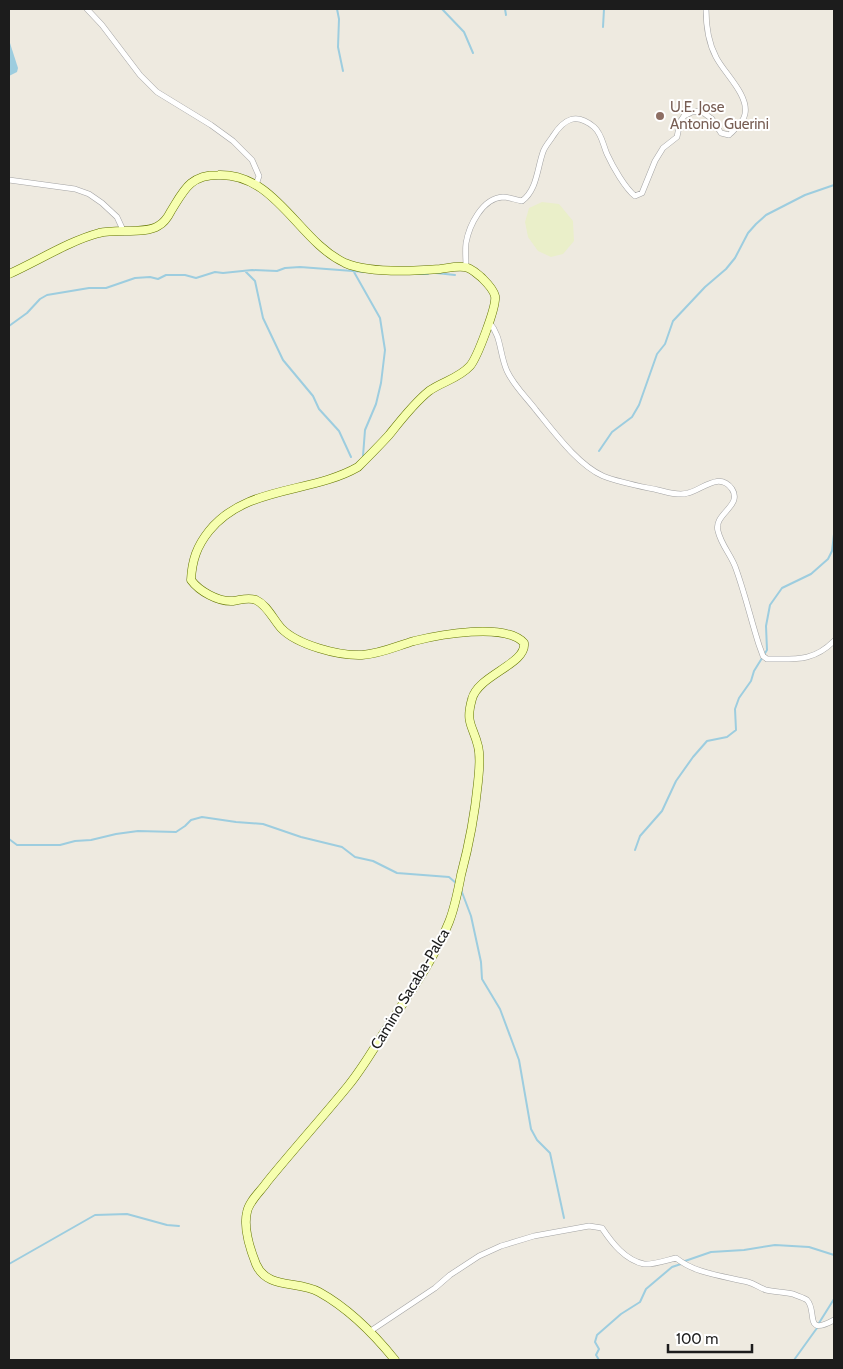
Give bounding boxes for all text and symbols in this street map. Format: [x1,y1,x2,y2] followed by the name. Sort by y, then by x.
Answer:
[670,98,769,133] place label: U.E. Jose Antonio Guerini
[654,110,666,122] marker: U.E. Jose Antonio Guerini
[367,925,454,1053] street label: Camino Sacaba-Palca
[668,1322,752,1354] scale bar
[676,1330,718,1348] text: 100 m

